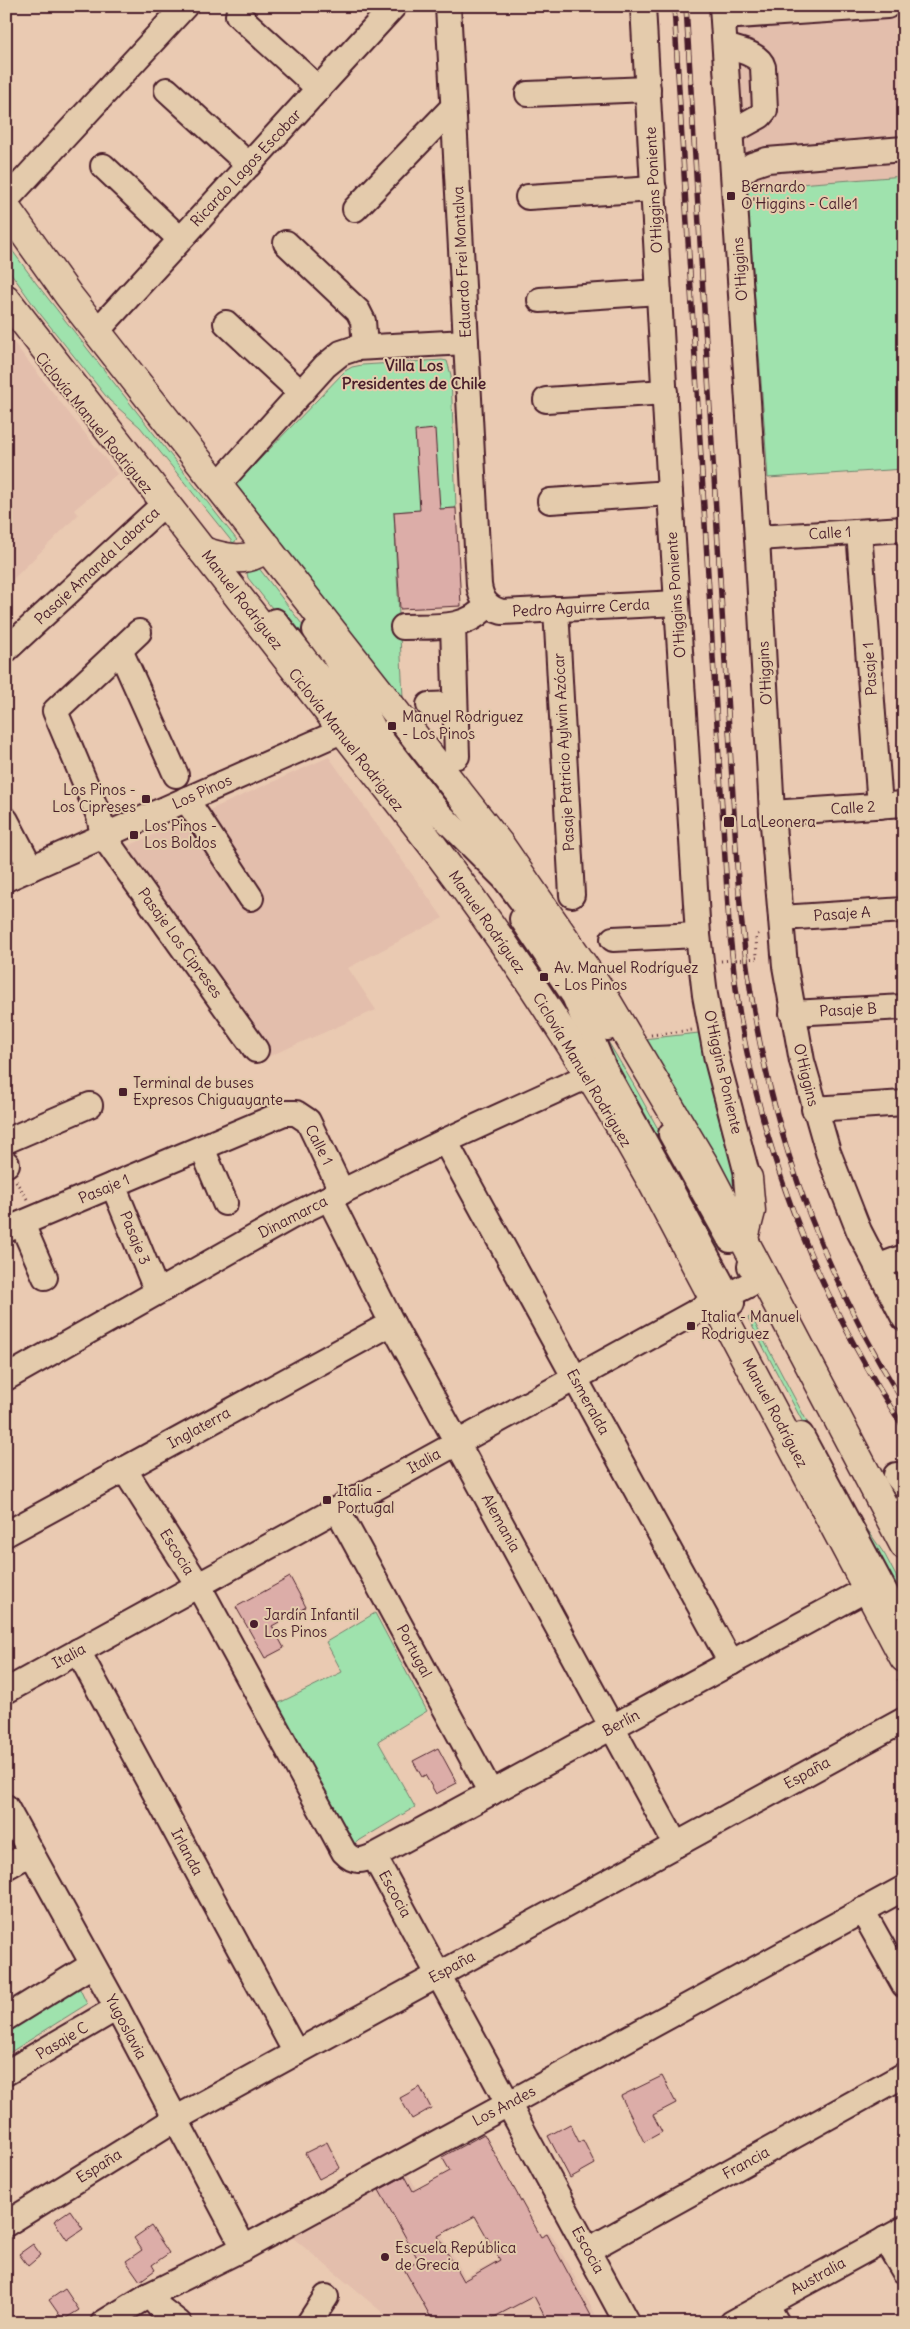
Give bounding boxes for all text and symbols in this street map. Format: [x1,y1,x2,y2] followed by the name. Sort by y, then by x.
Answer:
[186,105,305,230] street label: Ricardo Lagos Escobar
[641,126,666,254] street label: O'Higgins Poniente
[741,177,858,213] place label: Bernardo O'Higgins - Calle1
[448,185,475,338] street label: Eduardo Frei Montalva
[725,190,737,202] marker: Bernardo O'Higgins - Calle1
[728,236,751,302] street label: O'Higgins
[31,348,157,497] street label: Ciclovía Manuel Rodriguez
[342,355,487,393] district label: Villa Los Presidentes de Chile
[30,502,163,629] street label: Pasaje Amanda Labarca
[808,522,852,543] street label: Calle 1
[662,531,689,659] street label: O'Higgins Poniente
[198,546,287,653] street label: Manuel Rodríguez
[512,594,651,621] street label: Pedro Aguirre Cerda
[753,640,776,706] street label: O'Higgins
[858,642,881,696] street label: Pasaje 1
[549,652,578,852] street label: Pasaje Patricio Aylwin Azócar
[284,664,408,815] street label: Ciclovía Manuel Rodriguez
[402,707,523,743] place label: Manuel Rodriguez - Los Pinos
[386,720,398,732] marker: Manuel Rodriguez - Los Pinos
[169,770,235,813] street label: Los Pinos
[52,780,136,816] place label: Los Pinos - Los Cipreses
[140,793,152,805] marker: Los Pinos - Los Cipreses
[830,796,876,819] street label: Calle 2
[740,812,816,831] place label: La Leonera
[722,815,736,829] marker: La Leonera
[144,816,217,852] place label: Los Pinos - Los Boldos
[128,829,140,841] marker: Los Pinos - Los Boldos
[445,867,530,977] street label: Manuel Rodríguez
[134,884,227,1002] street label: Pasaje Los Cipreses
[813,902,872,925] street label: Pasaje A
[554,958,699,994] place label: Av. Manuel Rodríguez - Los Pinos
[538,971,550,983] marker: Av. Manuel Rodríguez - Los Pinos
[529,989,636,1150] street label: Ciclovía Manuel Rodriguez
[819,999,877,1020] street label: Pasaje B
[700,1008,747,1136] street label: O'Higgins Poniente
[790,1041,824,1108] street label: O'Higgins
[133,1073,283,1109] place label: Terminal de buses Expresos Chiguayante
[117,1086,129,1098] marker: Terminal de buses Expresos Chiguayante
[301,1121,338,1168] street label: Calle 1
[75,1169,132,1208] street label: Pasaje 1
[255,1191,331,1242] street label: Dinamarca
[116,1208,155,1267] street label: Pasaje 3
[701,1307,799,1343] place label: Italia - Manuel Rodriguez
[685,1320,697,1332] marker: Italia - Manuel Rodriguez
[739,1355,812,1471] street label: Manuel Rodríguez
[563,1366,614,1438] street label: Esmeralda
[164,1402,234,1453] street label: Inglaterra
[404,1444,444,1477] street label: Italia
[337,1481,394,1517] place label: Italia - Portugal
[478,1490,525,1555] street label: Alemania
[321,1494,333,1506] marker: Italia - Portugal
[156,1525,199,1579] street label: Escocia
[264,1605,359,1641] place label: Jardín Infantil Los Pinos
[248,1618,260,1630] marker: Jardín Infantil Los Pinos
[393,1621,436,1681] street label: Portugal
[49,1639,89,1672] street label: Italia
[599,1705,643,1740] street label: Berlín
[780,1752,834,1793] street label: España
[167,1825,208,1879] street label: Irlanda
[375,1867,416,1921] street label: Escocia
[425,1946,479,1987] street label: España
[101,1991,152,2063] street label: Yugoslavia
[32,2018,91,2064] street label: Pasaje C
[469,2081,539,2130] street label: Los Andes
[719,2142,773,2183] street label: Francia
[72,2144,125,2187] street label: España
[568,2223,609,2277] street label: Escocia
[395,2238,517,2274] place label: Escuela República de Grecia
[379,2251,391,2263] marker: Escuela República de Grecia
[787,2252,849,2298] street label: Australia

